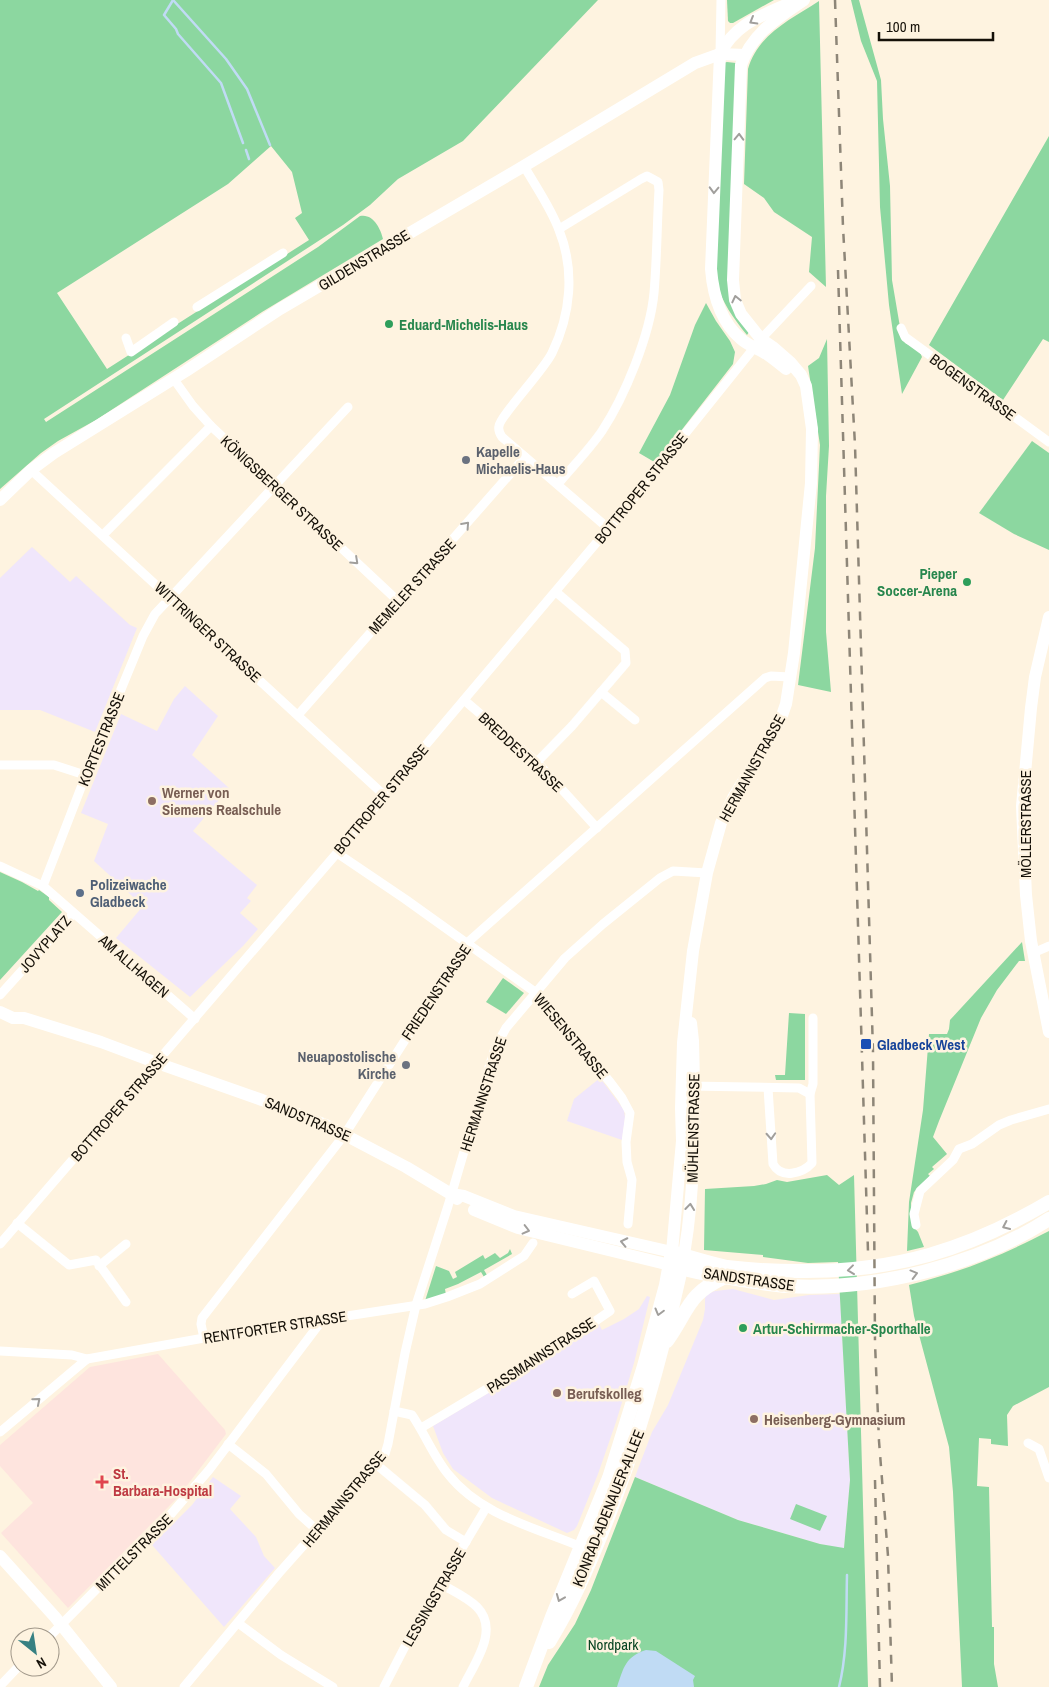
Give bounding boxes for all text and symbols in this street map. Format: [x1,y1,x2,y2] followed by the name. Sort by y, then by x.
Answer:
[879,10,993,42] scale bar
[749,14,758,24] one-way arrow
[886,16,920,37] text: 100 m
[733,132,744,140] one-way arrow
[708,187,719,195] one-way arrow
[314,224,414,296] street label: GILDENSTRASSE
[731,294,742,303] one-way arrow
[399,314,528,335] place label: Eduard-Michelis-Haus
[383,318,395,330] marker: Eduard-Michelis-Haus
[926,349,1020,425] street label: BOGENSTRASSE
[590,428,692,548] street label: BOTTROPER STRASSE
[216,431,348,555] street label: KÖNIGSBERGER STRASSE
[476,441,566,479] place label: Kapelle Michaelis-Haus
[460,454,472,466] marker: Kapelle Michaelis-Haus
[460,522,469,531] one-way arrow
[363,534,461,638] street label: MEMELER STRASSE
[350,555,359,564] one-way arrow
[877,563,957,601] place label: Pieper Soccer-Arena
[961,576,973,588] marker: Pieper Soccer-Arena
[150,577,266,687] street label: WITTRINGER STRASSE
[73,689,129,789] street label: KORTESTRASSE
[474,707,568,797] street label: BREDDESTRASSE
[714,711,790,825] street label: HERMANNSTRASSE
[329,740,433,858] street label: BOTTROPER STRASSE
[1015,770,1036,878] street label: MÖLLERSTRASSE
[162,782,281,820] place label: Werner von Siemens Realschule
[146,795,158,807] marker: Werner von Siemens Realschule
[90,874,167,912] place label: Polizeiwache Gladbeck
[74,887,86,899] marker: Polizeiwache Gladbeck
[14,911,76,977] street label: JOVYPLATZ
[94,929,174,1002] street label: AM ALLHAGEN
[396,940,476,1044] street label: FRIEDENSTRASSE
[529,989,613,1083] street label: WIESENSTRASSE
[455,1034,511,1154] street label: HERMANNSTRASSE
[877,1034,965,1055] place label: Gladbeck West
[859,1037,873,1051] marker: Gladbeck West
[298,1046,396,1084] place label: Neuapostolische Kirche
[66,1048,172,1166] street label: BOTTROPER STRASSE
[400,1059,412,1071] marker: Neuapostolische Kirche
[682,1073,704,1183] street label: MÜHLENSTRASSE
[262,1091,354,1147] street label: SANDSTRASSE
[766,1133,777,1141] one-way arrow
[685,1203,696,1211] one-way arrow
[1003,1220,1012,1230] one-way arrow
[521,1224,530,1235] one-way arrow
[620,1237,629,1248] one-way arrow
[702,1262,796,1296] street label: SANDSTRASSE
[847,1264,855,1275] one-way arrow
[910,1269,919,1280] one-way arrow
[202,1305,348,1349] street label: RENTFORTER STRASSE
[654,1308,665,1317] one-way arrow
[483,1312,599,1398] street label: PASSMANNSTRASSE
[753,1318,931,1339] place label: Artur-Schirrmacher-Sporthalle
[737,1322,749,1334] marker: Artur-Schirrmacher-Sporthalle
[567,1383,642,1404] place label: Berufskolleg
[551,1387,563,1399] marker: Berufskolleg
[32,1397,41,1406] one-way arrow
[764,1409,906,1430] place label: Heisenberg-Gymnasium
[748,1413,760,1425] marker: Heisenberg-Gymnasium
[567,1426,649,1590] street label: KONRAD-ADENAUER-ALLEE
[298,1446,390,1552] street label: HERMANNSTRASSE
[113,1463,212,1501] place label: St. Barbara-Hospital
[95,1475,109,1489] marker: St. Barbara-Hospital
[91,1509,177,1595] street label: MITTELSTRASSE
[397,1544,471,1650] street label: LESSINGSTRASSE
[555,1593,565,1601] one-way arrow
[10,1627,60,1677] north arrow
[588,1634,639,1655] park label: Nordpark
[33,1653,50,1673] text: N

